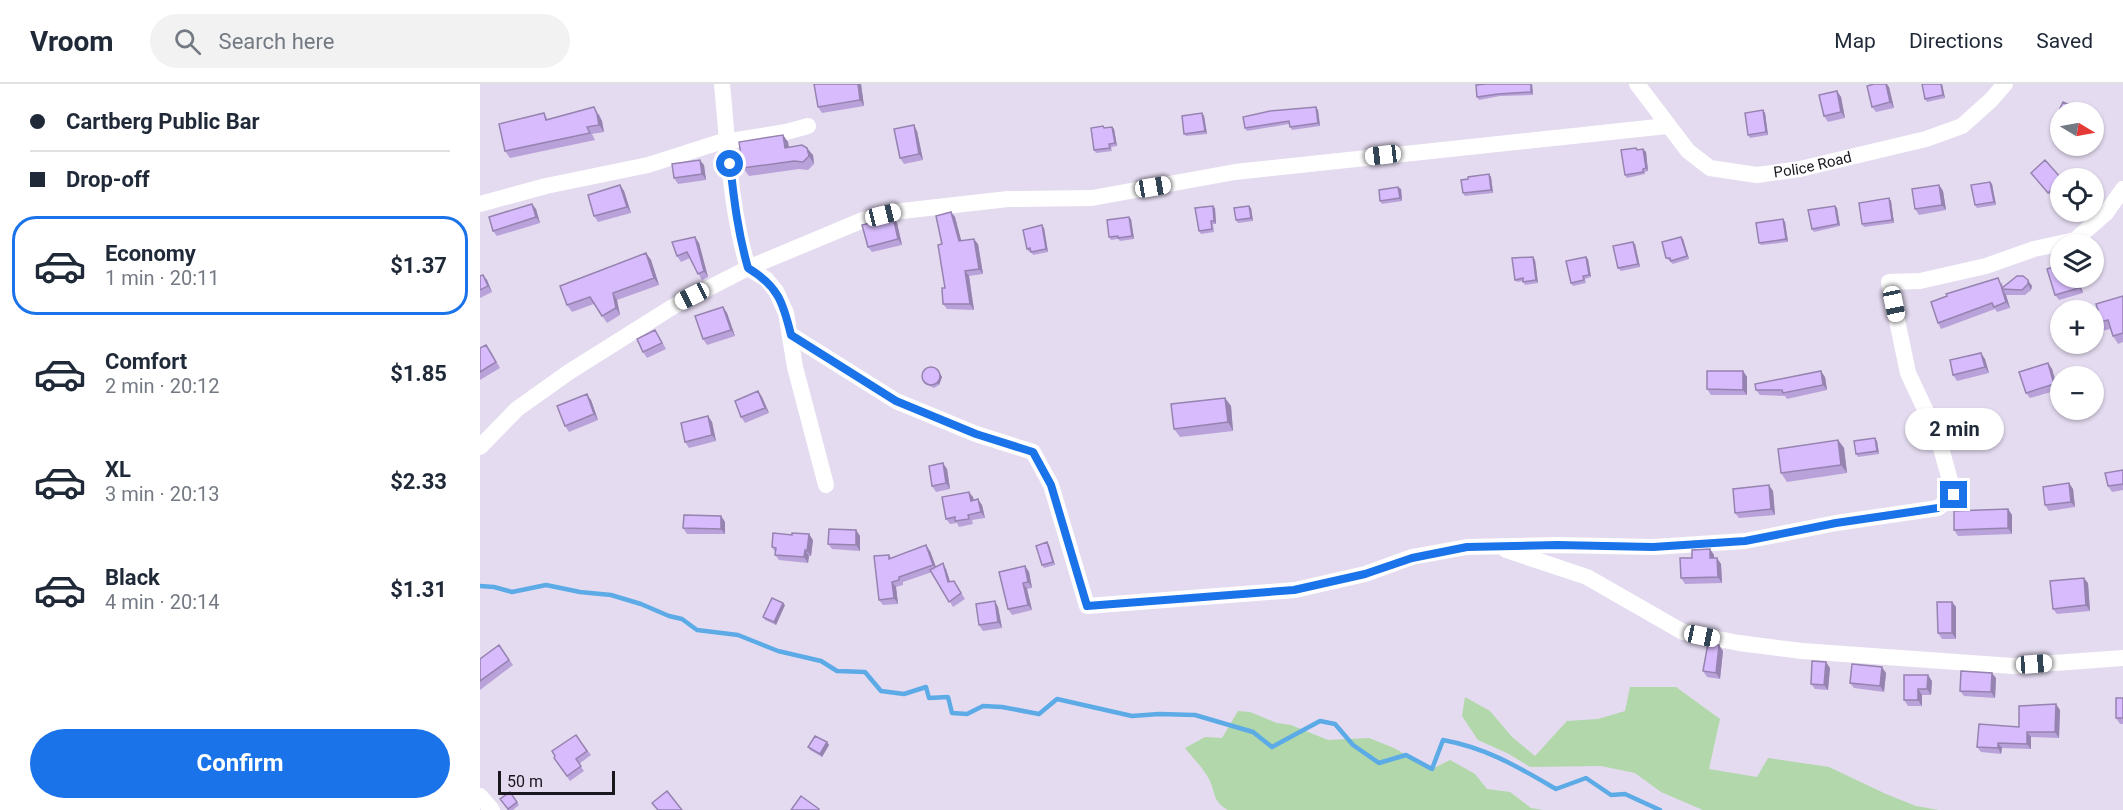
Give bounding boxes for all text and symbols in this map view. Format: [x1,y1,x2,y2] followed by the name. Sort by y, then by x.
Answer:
[150,14,570,68] search box
[30,25,114,58] text: Vroom
[171,25,204,58] icon: search
[219,29,334,54] text: Search here
[1834,29,1876,53] text: Map
[1909,29,2003,53] text: Directions
[2036,29,2093,53] text: Saved
[2050,102,2104,156] north arrow
[2050,102,2104,420] map controls
[66,109,260,134] text: Cartberg Public Bar
[1364,144,1402,166] car
[1772,148,1853,182] street label: Police Road
[716,150,743,177] route start
[66,167,150,192] text: Drop-off
[2050,168,2104,222] button: locate
[1134,175,1172,199] car
[863,202,903,228] car
[2050,234,2104,288] button: layers
[33,239,87,293] icon: car
[105,241,196,266] text: Economy
[390,253,447,278] text: $1.37
[105,266,220,290] text: 1 min · 20:11
[672,280,712,312] car
[1881,285,1907,323] car
[2050,300,2104,354] button: +
[33,347,87,401] icon: car
[105,349,187,374] text: Comfort
[390,361,447,386] text: $1.85
[2050,366,2104,420] button: −
[105,374,220,398] text: 2 min · 20:12
[1904,408,2004,450] callout: 2 min
[1929,417,1980,441] text: 2 min
[33,455,87,509] icon: car
[105,457,131,482] text: XL
[390,469,447,494] text: $2.33
[1940,481,1967,508] route end
[105,482,220,506] text: 3 min · 20:13
[33,563,87,617] icon: car
[105,565,160,590] text: Black
[390,577,447,602] text: $1.31
[105,590,220,614] text: 4 min · 20:14
[1683,623,1721,649] car
[2015,654,2053,674] car
[30,729,450,798] button: Confirm
[498,768,615,796] scale bar
[507,772,543,791] text: 50 m

